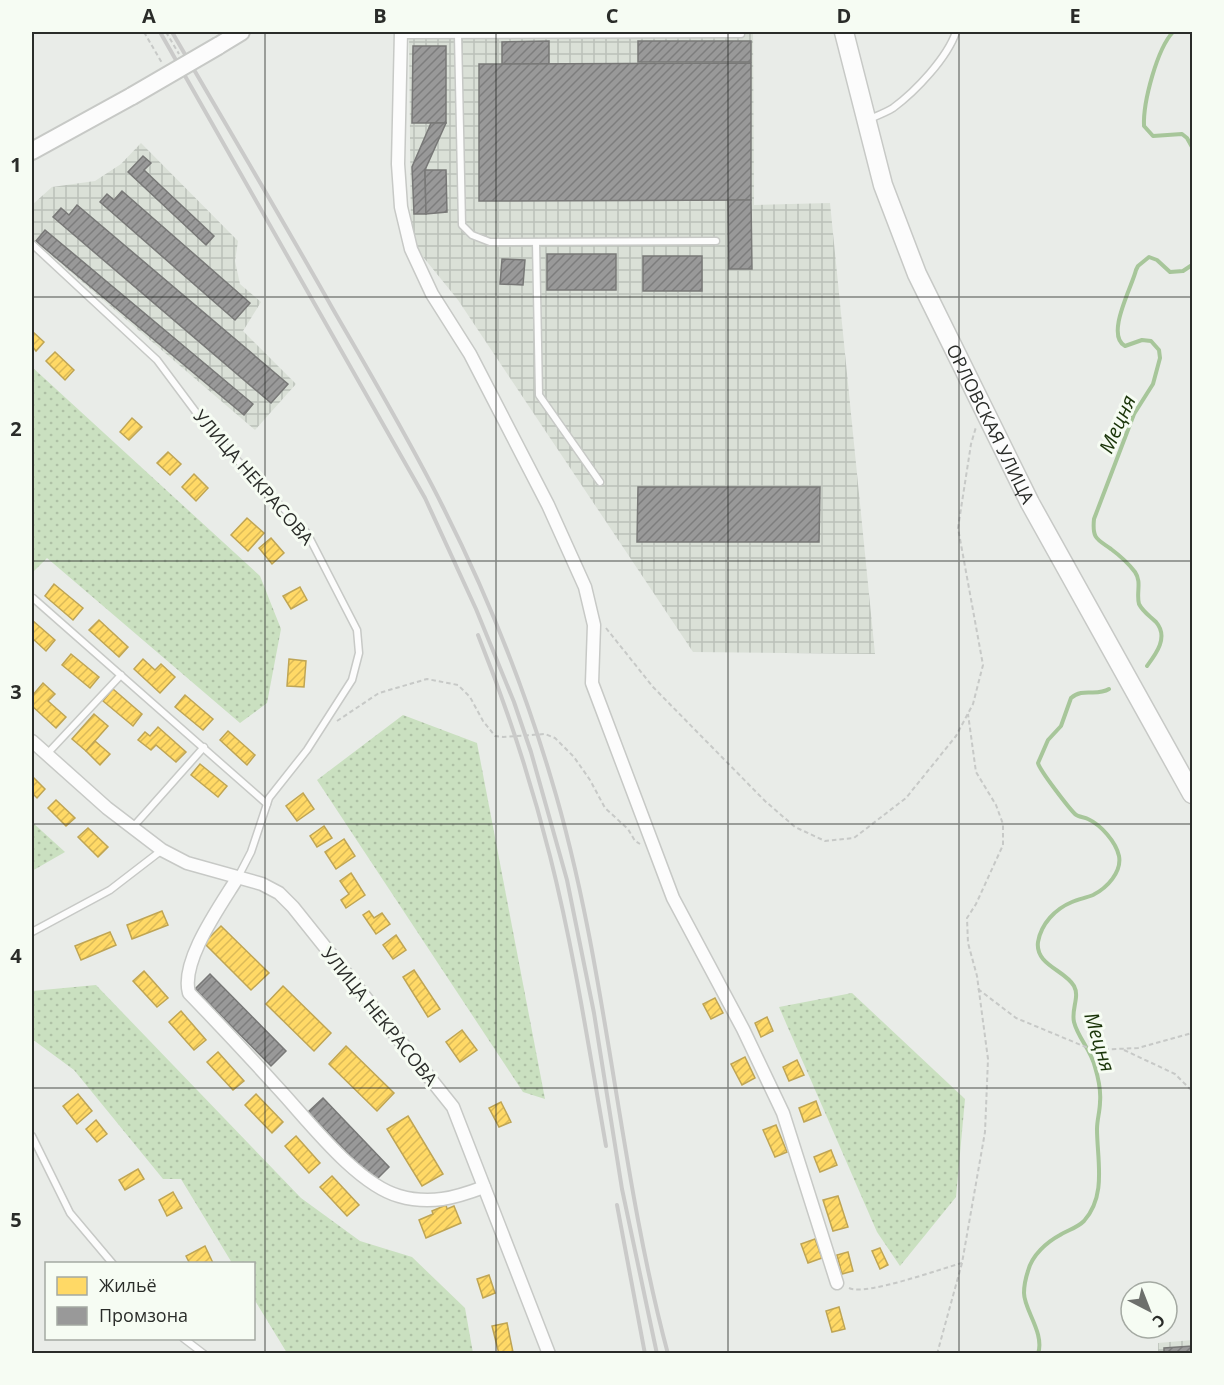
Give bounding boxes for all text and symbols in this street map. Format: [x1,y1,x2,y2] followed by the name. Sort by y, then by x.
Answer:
[142,2,156,29] text: A
[373,2,387,29] text: B
[606,2,619,29] text: C
[837,2,851,29] text: D
[1069,2,1081,29] text: E
[10,151,22,178] text: 1
[941,340,1041,508] street label: ОРЛОВСКАЯ УЛИЦА
[1092,391,1142,457] water label: Мецня
[189,404,320,550] street label: УЛИЦА НЕКРАСОВА
[10,415,22,442] text: 2
[10,678,22,705] text: 3
[10,942,22,969] text: 4
[317,942,444,1091] street label: УЛИЦА НЕКРАСОВА
[1078,1009,1122,1075] water label: Мецня
[10,1206,22,1233] text: 5
[45,1262,255,1340] legend
[99,1273,157,1297] text: Жильё
[1119,1280,1179,1340] north arrow
[99,1303,188,1327] text: Промзона
[1148,1310,1170,1333] text: С

